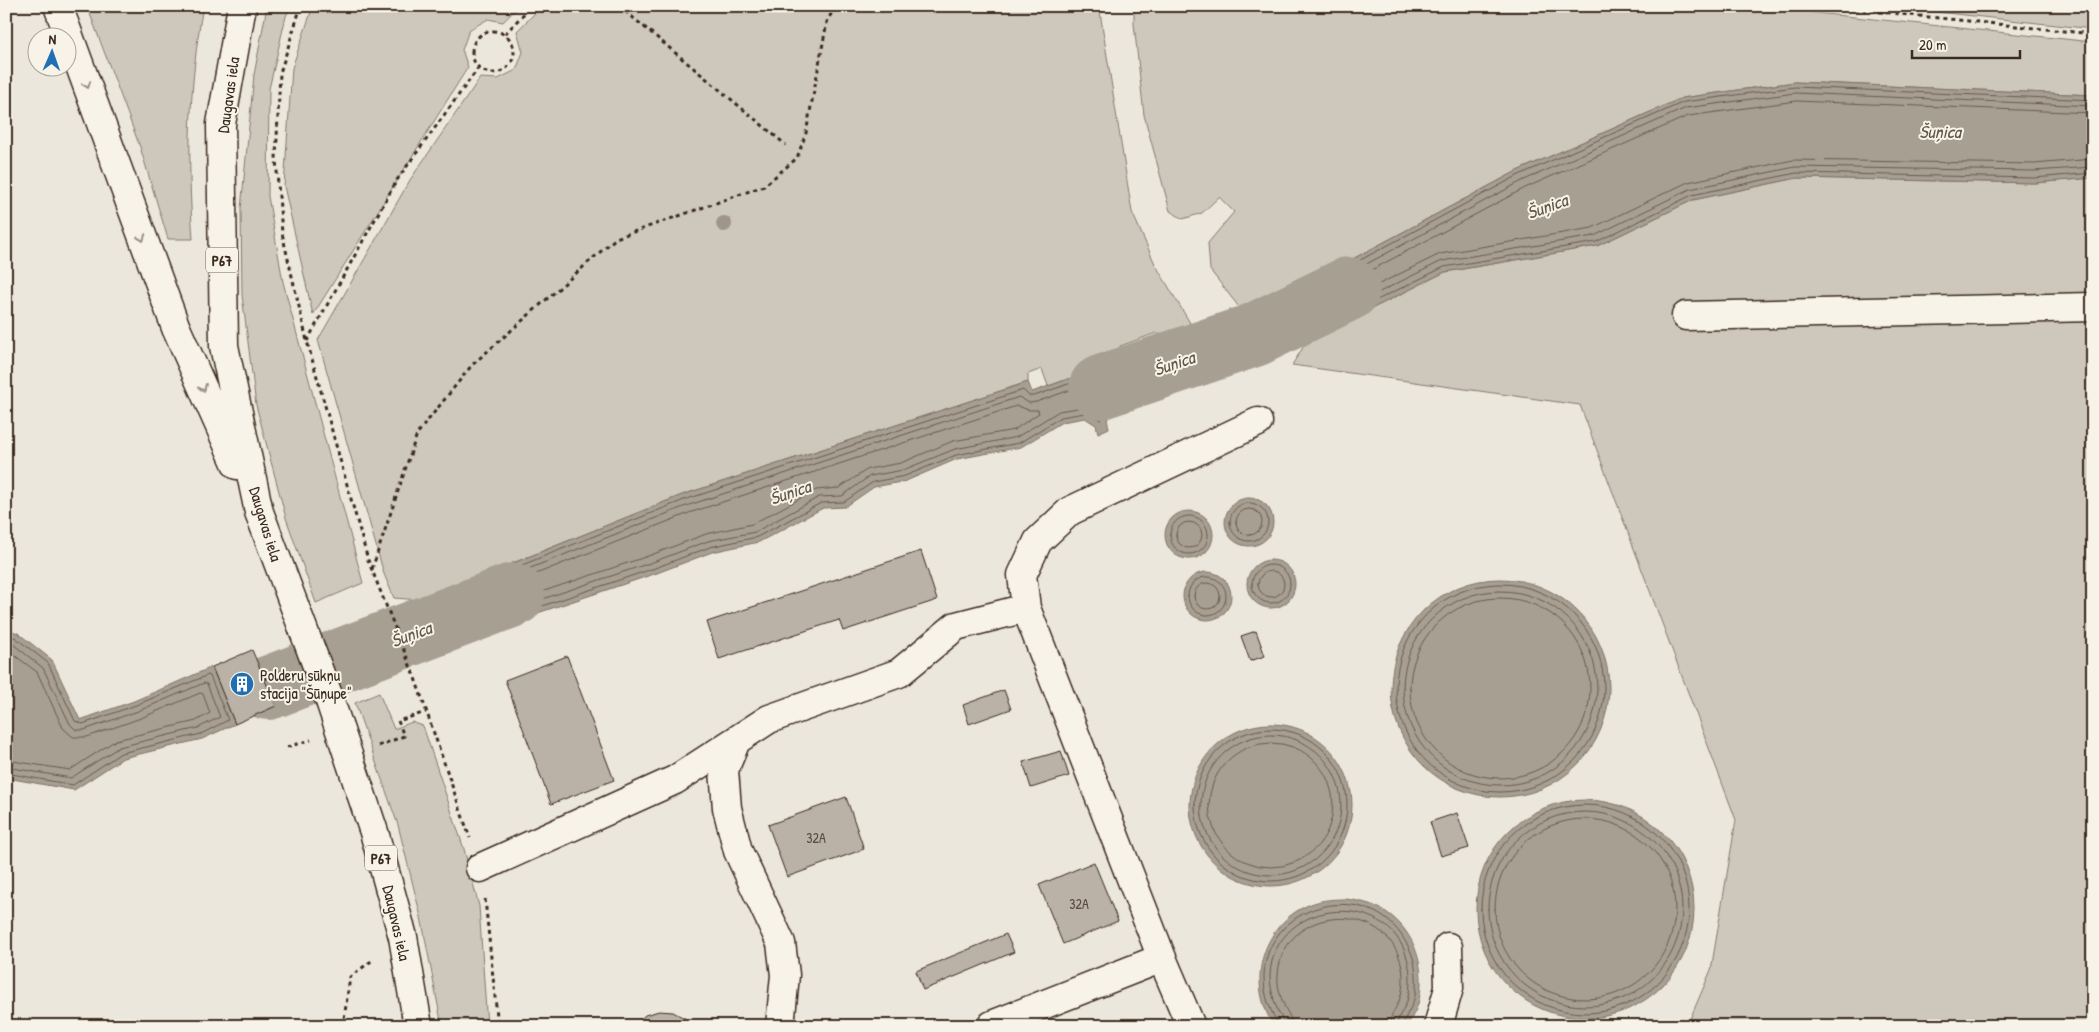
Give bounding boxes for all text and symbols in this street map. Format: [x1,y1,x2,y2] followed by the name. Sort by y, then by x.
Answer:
[28,28,78,78] north arrow
[1912,28,2019,60] scale bar
[48,29,57,48] text: N
[1919,34,1946,55] text: 20 m
[212,56,244,134] street label: Daugavas iela
[81,80,91,89] one-way arrow
[1919,119,1963,144] water label: Šuņica
[1523,186,1573,225] water label: Šuņica
[136,233,146,241] one-way arrow
[206,248,238,272] road number: P67
[1150,344,1200,382] water label: Šuņica
[196,383,207,392] one-way arrow
[766,473,816,511] water label: Šuņica
[244,484,288,564] street label: Daugavas iela
[387,614,437,653] water label: Šuņica
[260,664,352,704] place label: Polderu sūkņu stacija "Šūņupe"
[229,671,255,697] building icon: Polderu sūkņu stacija "Šūņupe"
[806,828,826,847] house number: 32A
[365,846,397,870] road number: P67
[378,883,416,963] street label: Daugavas iela
[1069,894,1089,913] house number: 32A

